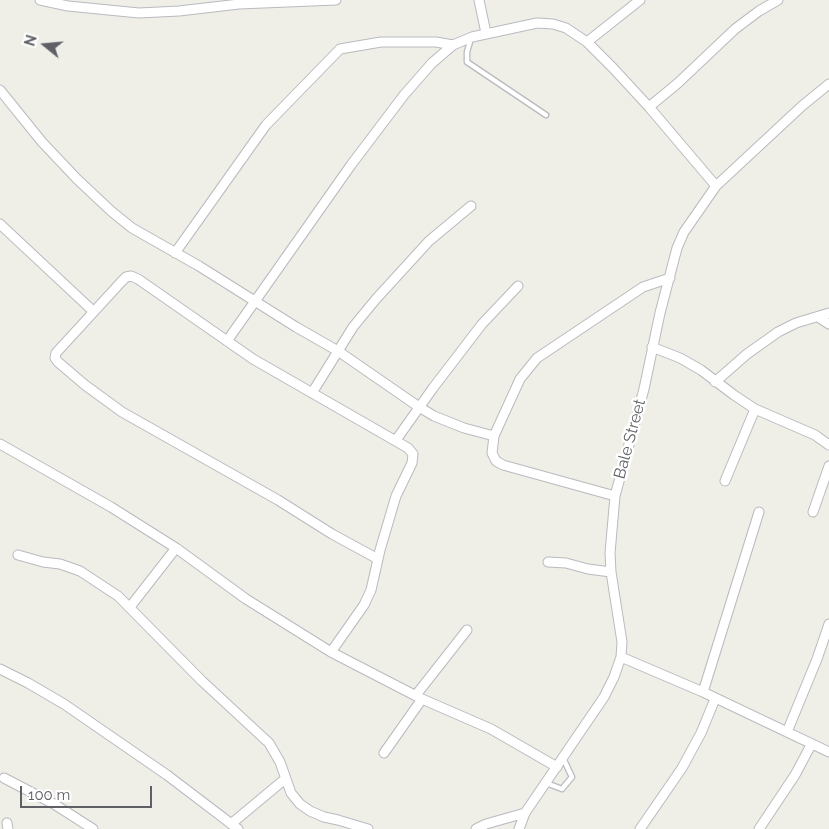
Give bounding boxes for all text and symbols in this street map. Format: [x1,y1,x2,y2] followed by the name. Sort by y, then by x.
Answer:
[20,20,70,70] north arrow
[21,33,40,48] text: N
[610,397,650,481] street label: Bale Street
[22,776,155,808] scale bar
[28,786,70,804] text: 100 m

